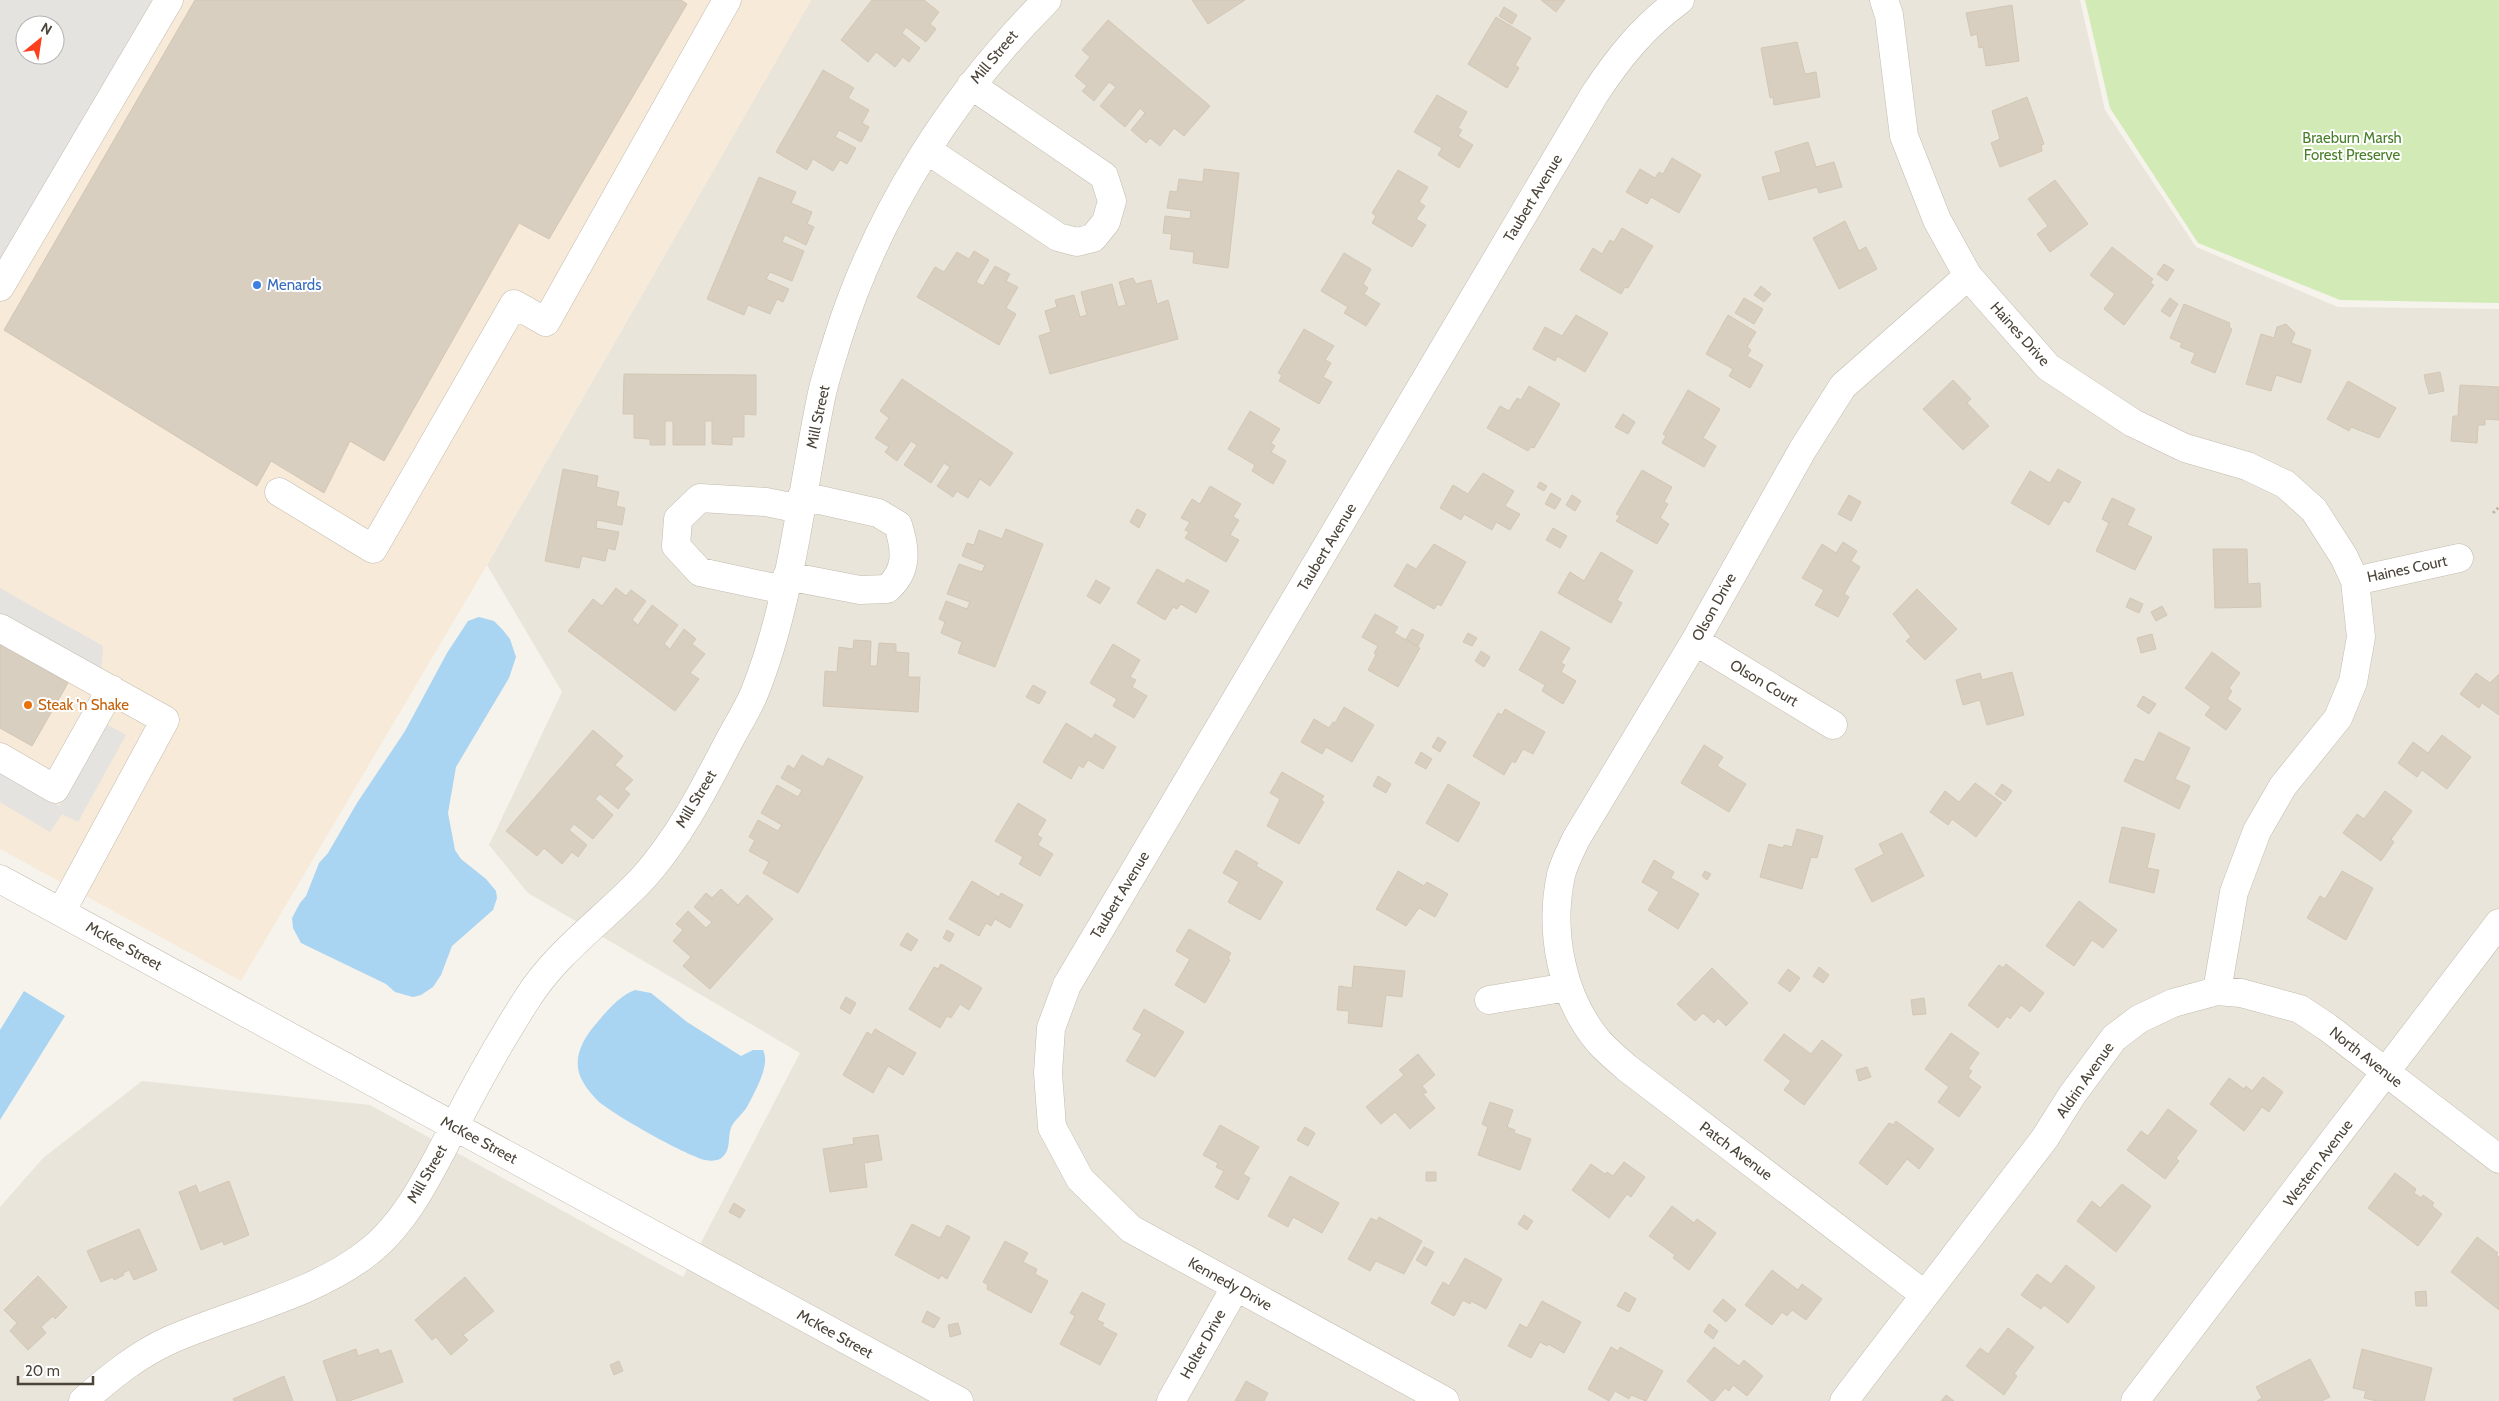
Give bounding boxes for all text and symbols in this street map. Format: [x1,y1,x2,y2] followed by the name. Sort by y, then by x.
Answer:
[15,15,65,65] north arrow
[38,18,55,39] text: N
[966,27,1022,87] street label: Mill Street
[2302,129,2402,164] park label: Braeburn Marsh Forest Preserve
[1500,151,1566,245] street label: Taubert Avenue
[267,276,321,294] place label: Menards
[251,279,263,291] marker: Menards
[1987,298,2054,370] street label: Haines Drive
[803,384,833,450] street label: Mill Street
[1294,500,1360,594] street label: Taubert Avenue
[2365,552,2449,586] street label: Haines Court
[1688,570,1740,644] street label: Olson Drive
[1727,656,1801,710] street label: Olson Court
[38,696,129,714] place label: Steak 'n Shake
[22,699,34,711] marker: Steak 'n Shake
[672,767,720,831] street label: Mill Street
[1087,848,1153,942] street label: Taubert Avenue
[83,918,165,974] street label: McKee Street
[2326,1023,2406,1091] street label: North Avenue
[2052,1038,2118,1121] street label: Aldrin Avenue
[438,1112,520,1168] street label: McKee Street
[2279,1116,2357,1210] street label: Western Avenue
[1696,1118,1776,1184] street label: Patch Avenue
[403,1142,451,1206] street label: Mill Street
[1185,1254,1275,1315] street label: Kennedy Drive
[794,1306,876,1362] street label: McKee Street
[1177,1306,1230,1382] street label: Holter Drive
[18,1354,92,1386] scale bar
[25,1362,60,1380] text: 20 m

